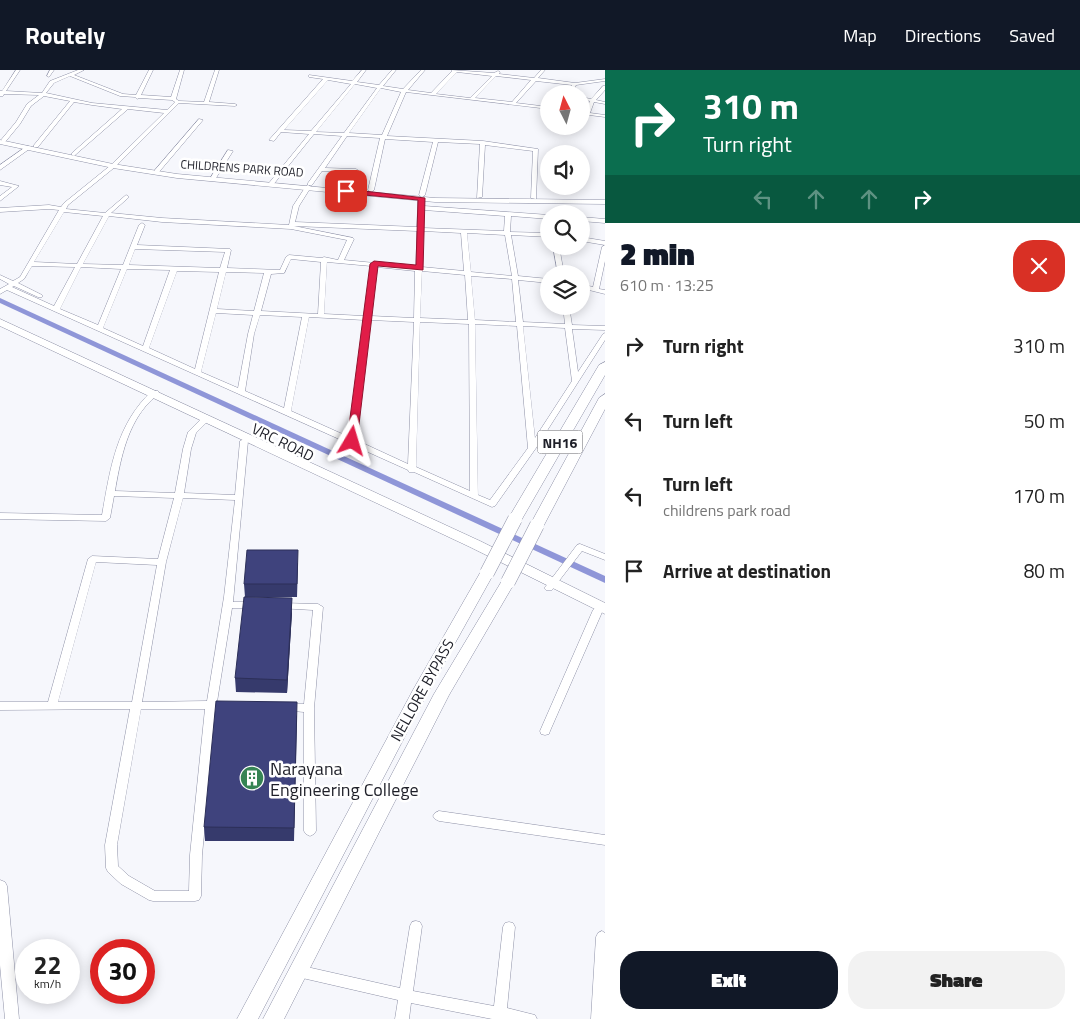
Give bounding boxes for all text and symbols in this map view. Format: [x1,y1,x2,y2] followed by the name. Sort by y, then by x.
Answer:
[25,17,105,53] text: Routely
[843,22,877,49] text: Map
[905,22,981,49] text: Directions
[1009,22,1055,49] text: Saved
[703,79,799,133] text: 310 m
[540,85,590,135] north arrow
[540,85,590,315] map controls
[620,90,685,155] icon: right
[703,127,792,161] text: Turn right
[540,145,590,195] button: sound
[180,154,304,182] street label: CHILDRENS PARK ROAD
[325,170,367,212] pin
[332,177,360,205] icon: arrive
[749,185,777,213] icon: left
[802,185,830,213] icon: ahead
[855,185,883,213] icon: ahead
[908,185,936,213] icon: right
[540,205,590,255] button: search
[620,231,695,277] text: 2 min
[1013,240,1065,292] button: close
[540,265,590,315] button: layers
[620,273,714,297] text: 610 m · 13:25
[663,331,744,360] text: Turn right
[1013,331,1065,360] text: 310 m
[620,332,648,360] icon: right
[663,406,733,435] text: Turn left
[1024,406,1065,435] text: 50 m
[620,407,648,435] icon: left
[325,414,377,466] position arrow
[248,417,318,467] street label: VRC ROAD
[538,431,582,454] road number: NH16
[663,469,733,498] text: Turn left
[1013,481,1065,510] text: 170 m
[620,482,648,510] icon: left
[663,498,791,522] text: childrens park road
[663,556,831,585] text: Arrive at destination
[1024,556,1065,585] text: 80 m
[620,557,648,585] icon: arrive
[384,635,460,745] street label: NELLORE BYPASS
[270,755,419,803] place label: Narayana Engineering College
[239,765,265,791] building icon: Narayana Engineering College
[90,939,155,1004] speed limit sign: 30
[33,946,62,984] text: 22
[620,951,838,1009] button: Exit
[848,951,1065,1009] button: Share
[34,974,61,993] text: km/h

